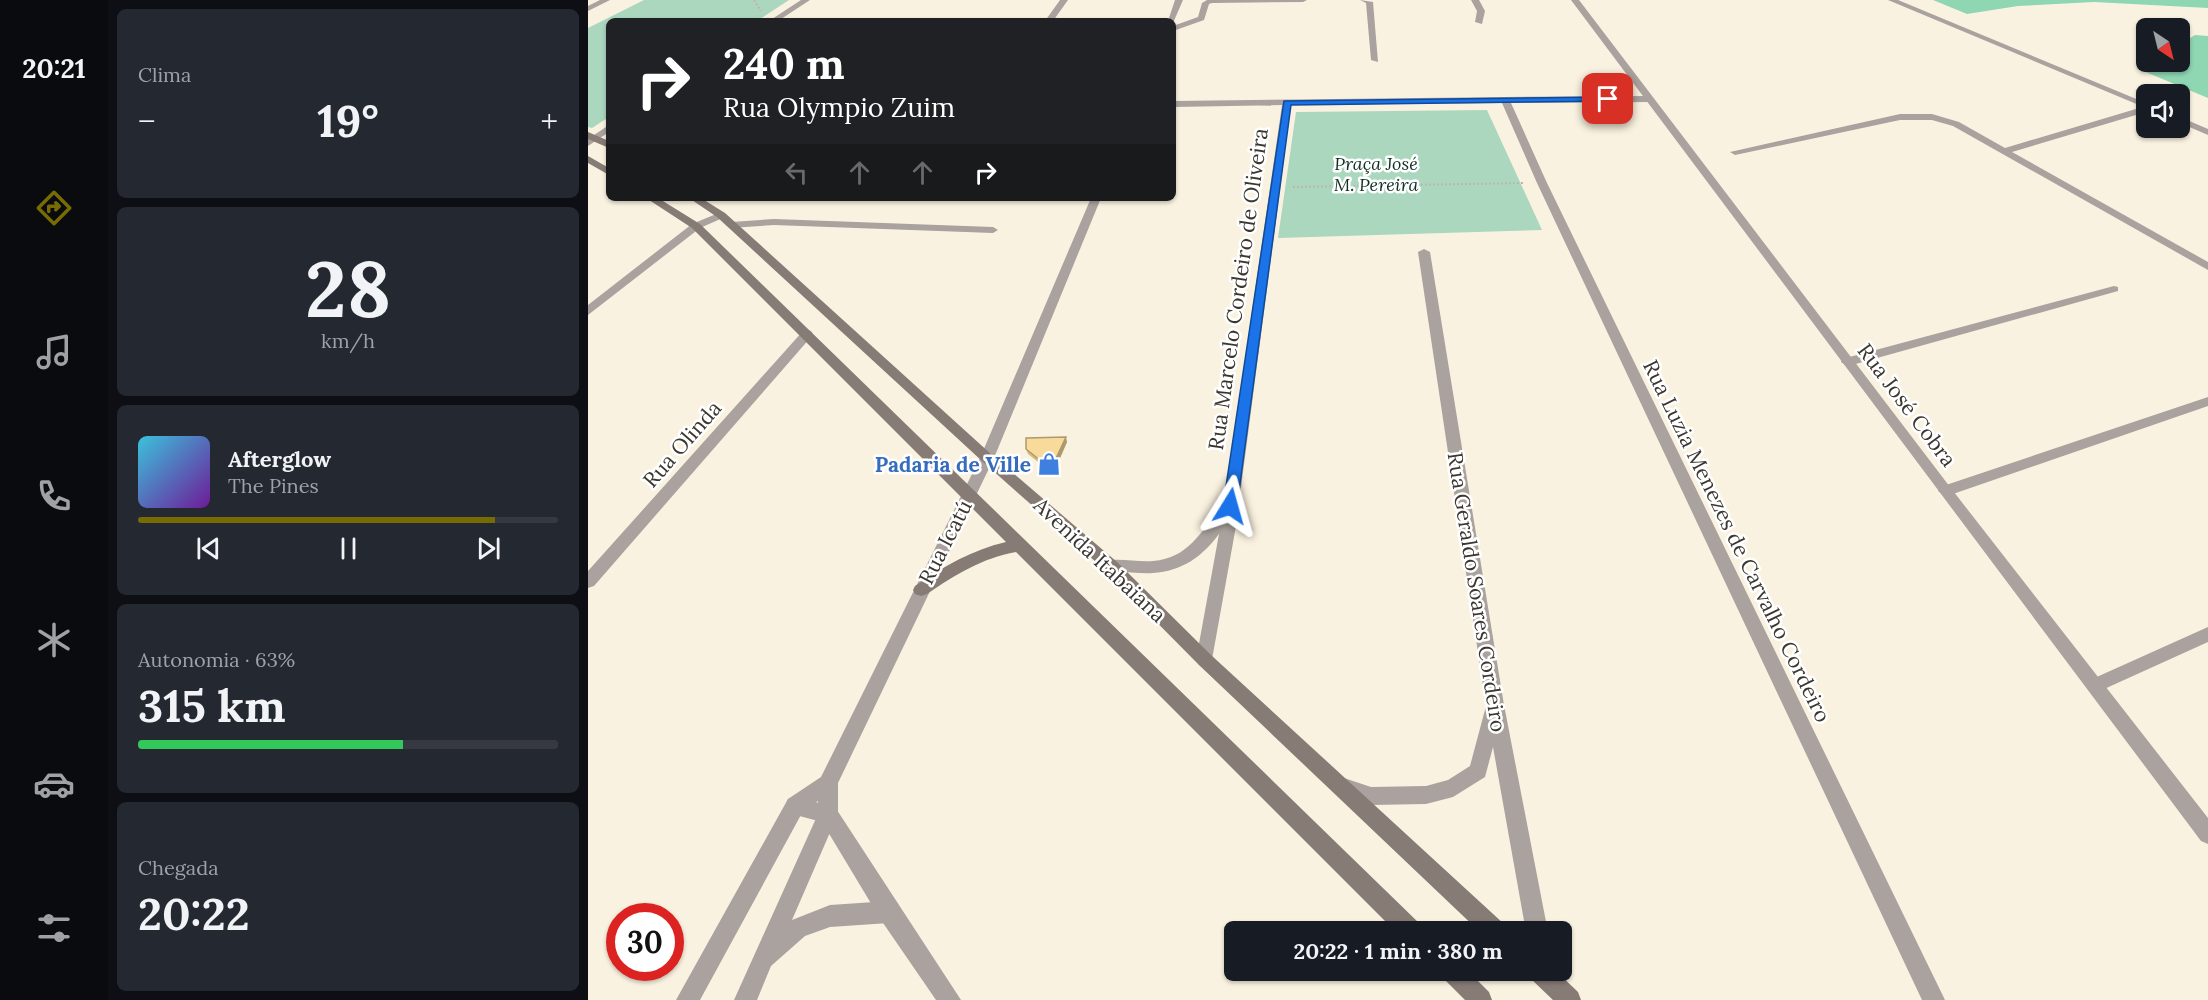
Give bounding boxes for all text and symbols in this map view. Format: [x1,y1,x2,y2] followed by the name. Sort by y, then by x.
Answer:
[2136,18,2190,72] north arrow
[2136,18,2190,138] map controls
[723,37,845,91] text: 240 m
[624,42,702,120] icon: right
[22,51,86,85] text: 20:21
[138,62,191,87] text: Clima
[1582,73,1633,124] pin
[1591,82,1624,115] icon: arrive
[2136,84,2190,138] button: sound
[723,90,955,124] text: Rua Olympio Zuim
[317,92,379,149] text: 19°
[138,100,156,142] text: −
[540,100,558,142] text: +
[1202,126,1274,452] street label: Rua Marcelo Cordeiro de Oliveira
[1334,152,1418,196] park label: Praça José M. Pereira
[780,156,813,189] icon: left
[843,156,876,189] icon: ahead
[906,156,939,189] icon: ahead
[969,156,1002,189] icon: right
[33,187,75,229] icon: directions
[305,239,391,338] text: 28
[321,328,375,353] text: km/h
[33,331,75,373] icon: music
[1852,338,1962,472] street label: Rua José Cobra
[1637,355,1837,727] street label: Rua Luzia Menezes de Carvalho Cordeiro
[637,395,727,493] street label: Rua Olinda
[228,445,331,473] text: Afterglow
[1442,450,1512,734] street label: Rua Geraldo Soares Cordeiro
[875,451,1031,478] place label: Padaria de Ville
[1036,451,1062,477] shop icon: Padaria de Ville
[228,473,319,498] text: The Pines
[1198,474,1262,538] position arrow
[33,475,75,517] icon: phone
[1027,491,1172,628] street label: Avenida Itabaiana
[912,495,978,589] street label: Rua Icatú
[192,532,225,565] icon: previous
[332,532,365,565] icon: pause
[472,532,505,565] icon: next
[33,619,75,661] icon: climate
[138,647,295,672] text: Autonomia · 63%
[138,677,286,734] text: 315 km
[33,763,75,805] icon: car
[138,855,218,880] text: Chegada
[138,885,250,942] text: 20:22
[606,903,684,981] speed limit sign: 30
[33,907,75,949] icon: filters
[1294,937,1502,965] text: 20:22 · 1 min · 380 m

